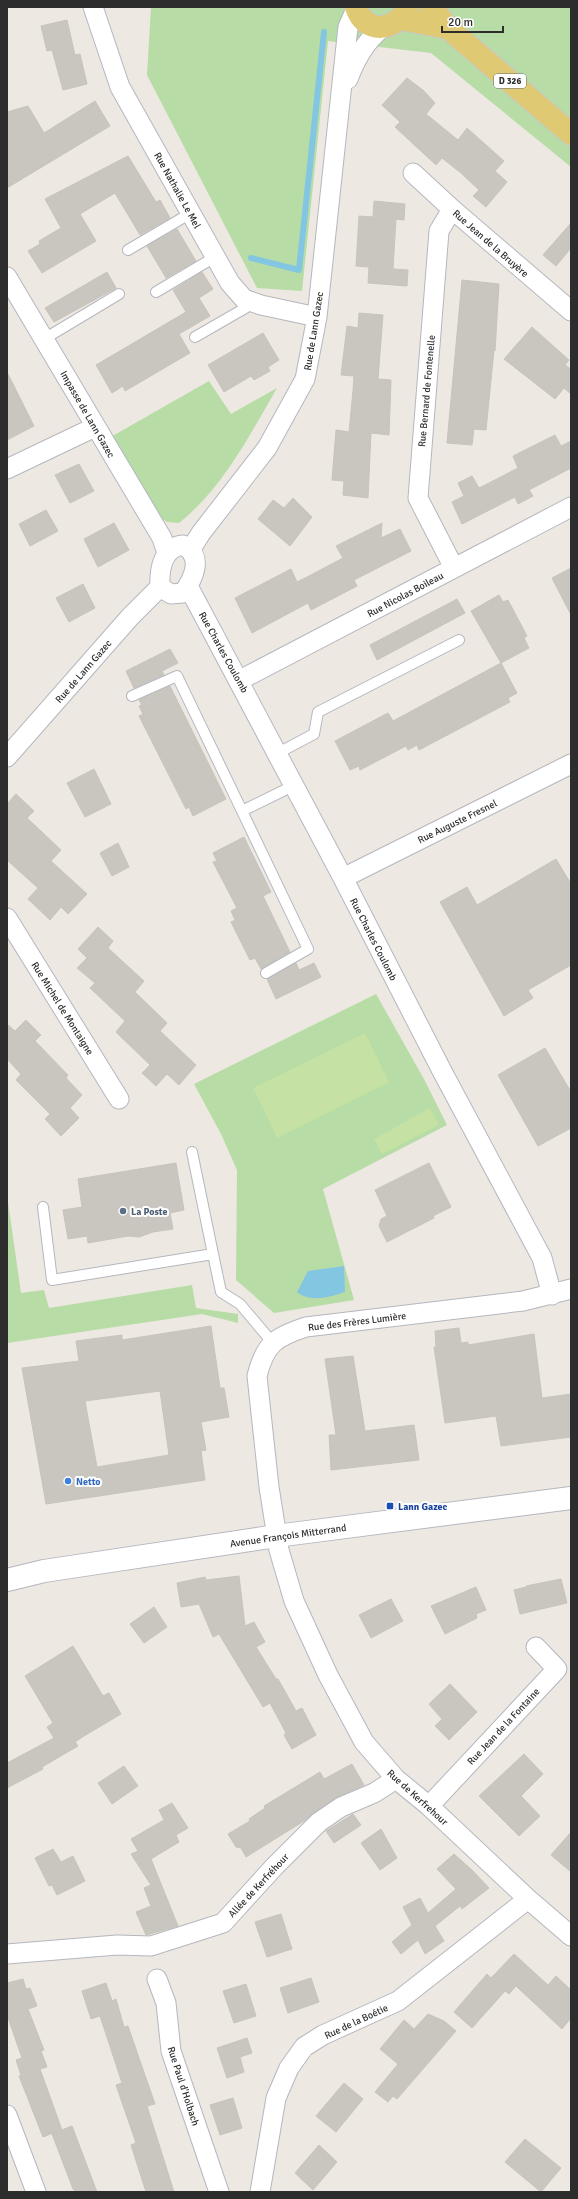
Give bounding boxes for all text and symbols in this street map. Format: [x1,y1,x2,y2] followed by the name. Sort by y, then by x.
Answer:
[442,8,503,34] scale bar
[448,15,473,30] text: 20 m
[494,74,526,88] road number: D 326
[151,150,203,231] street label: Rue Nathalie Le Mel
[450,208,531,280] street label: Rue Jean de la Bruyère
[302,291,326,372] street label: Rue de Lann Gazec
[416,335,438,448] street label: Rue Bernard de Fontenelle
[57,369,117,460] street label: Impasse de Lann Gazec
[365,570,446,620] street label: Rue Nicolas Boileau
[196,610,250,695] street label: Rue Charles Coulomb
[53,637,115,706] street label: Rue de Lann Gazec
[416,797,499,846] street label: Rue Auguste Fresnel
[347,896,399,983] street label: Rue Charles Coulomb
[28,960,96,1057] street label: Rue Michel de Montaigne
[118,1206,128,1216] marker: La Poste
[131,1206,168,1218] place label: La Poste
[308,1310,407,1334] street label: Rue des Frères Lumière
[63,1476,73,1486] marker: Netto
[76,1476,101,1488] place label: Netto
[385,1501,395,1511] marker: Lann Gazec
[398,1501,448,1513] place label: Lann Gazec
[229,1522,347,1550] street label: Avenue François Mitterrand
[465,1686,542,1768] street label: Rue Jean de la Fontaine
[385,1767,450,1828] street label: Rue de Kerfrehour
[226,1851,292,1920] street label: Allée de Kerfréhour
[323,2002,390,2042] street label: Rue de la Boétie
[165,2045,201,2127] street label: Rue Paul d'Holbach

